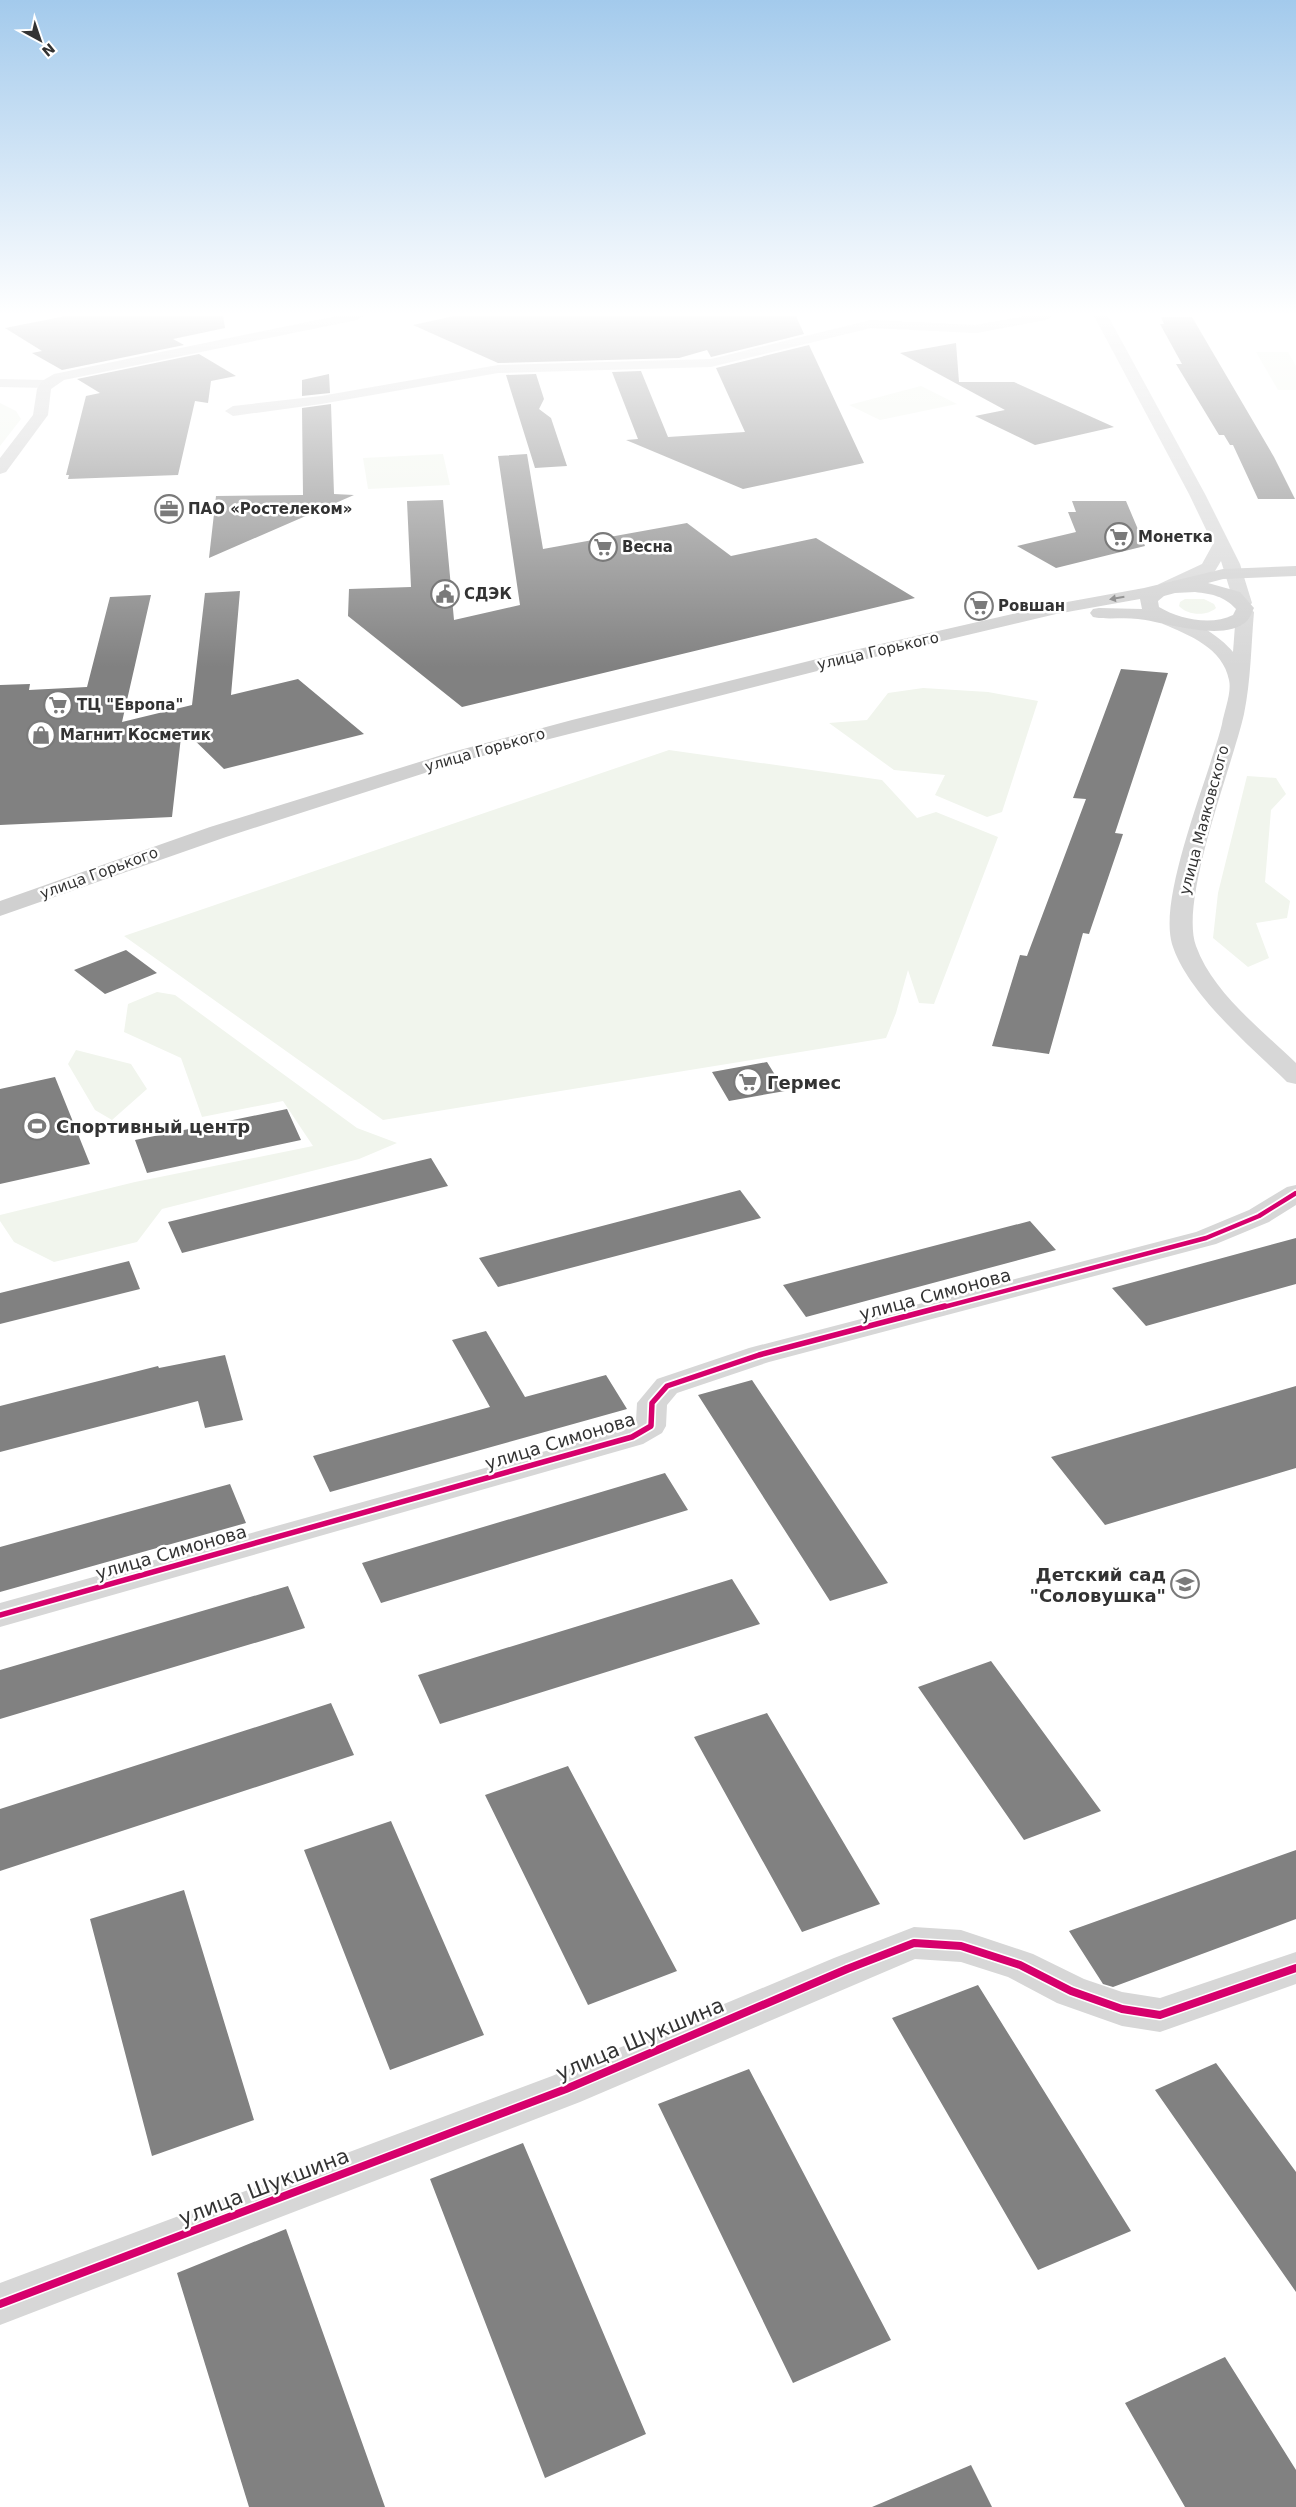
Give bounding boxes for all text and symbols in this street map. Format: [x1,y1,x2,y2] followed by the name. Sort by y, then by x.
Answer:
[15,15,65,65] north arrow
[39,40,58,60] text: N
[154,494,184,524] office icon: ПАО «Ростелеком»
[188,500,352,518] place label: ПАО «Ростелеком»
[1104,522,1134,552] supermarket icon: Монетка
[1138,528,1213,546] place label: Монетка
[588,532,618,562] supermarket icon: Весна
[622,538,673,556] place label: Весна
[430,579,460,609] public building icon: СДЭК
[464,585,512,603] place label: СДЭК
[964,591,994,621] supermarket icon: Ровшан
[1109,594,1125,602] one-way arrow
[998,597,1065,615] place label: Ровшан
[815,628,941,674] street label: улица Горького
[43,690,73,720] supermarket icon: ТЦ "Европа"
[77,696,183,714] place label: ТЦ "Европа"
[26,720,56,750] shop icon: Магнит Косметик
[423,724,547,776] street label: улица Горького
[60,726,211,744] place label: Магнит Косметик
[1175,743,1233,897] street label: улица Маяковского
[37,843,161,903] street label: улица Горького
[733,1067,763,1097] supermarket icon: Гермес
[767,1072,841,1093] place label: Гермес
[22,1111,52,1141] sports icon: Спортивный центр
[56,1116,250,1137] place label: Спортивный центр
[857,1264,1013,1324] street label: улица Симонова
[482,1408,638,1474] street label: улица Симонова
[93,1520,249,1584] street label: улица Симонова
[1030,1564,1166,1606] place label: Детский сад "Соловушка"
[1170,1569,1200,1599] school or university icon: Детский сад "Соловушка"
[552,1993,728,2085] street label: улица Шукшина
[176,2143,352,2231] street label: улица Шукшина

